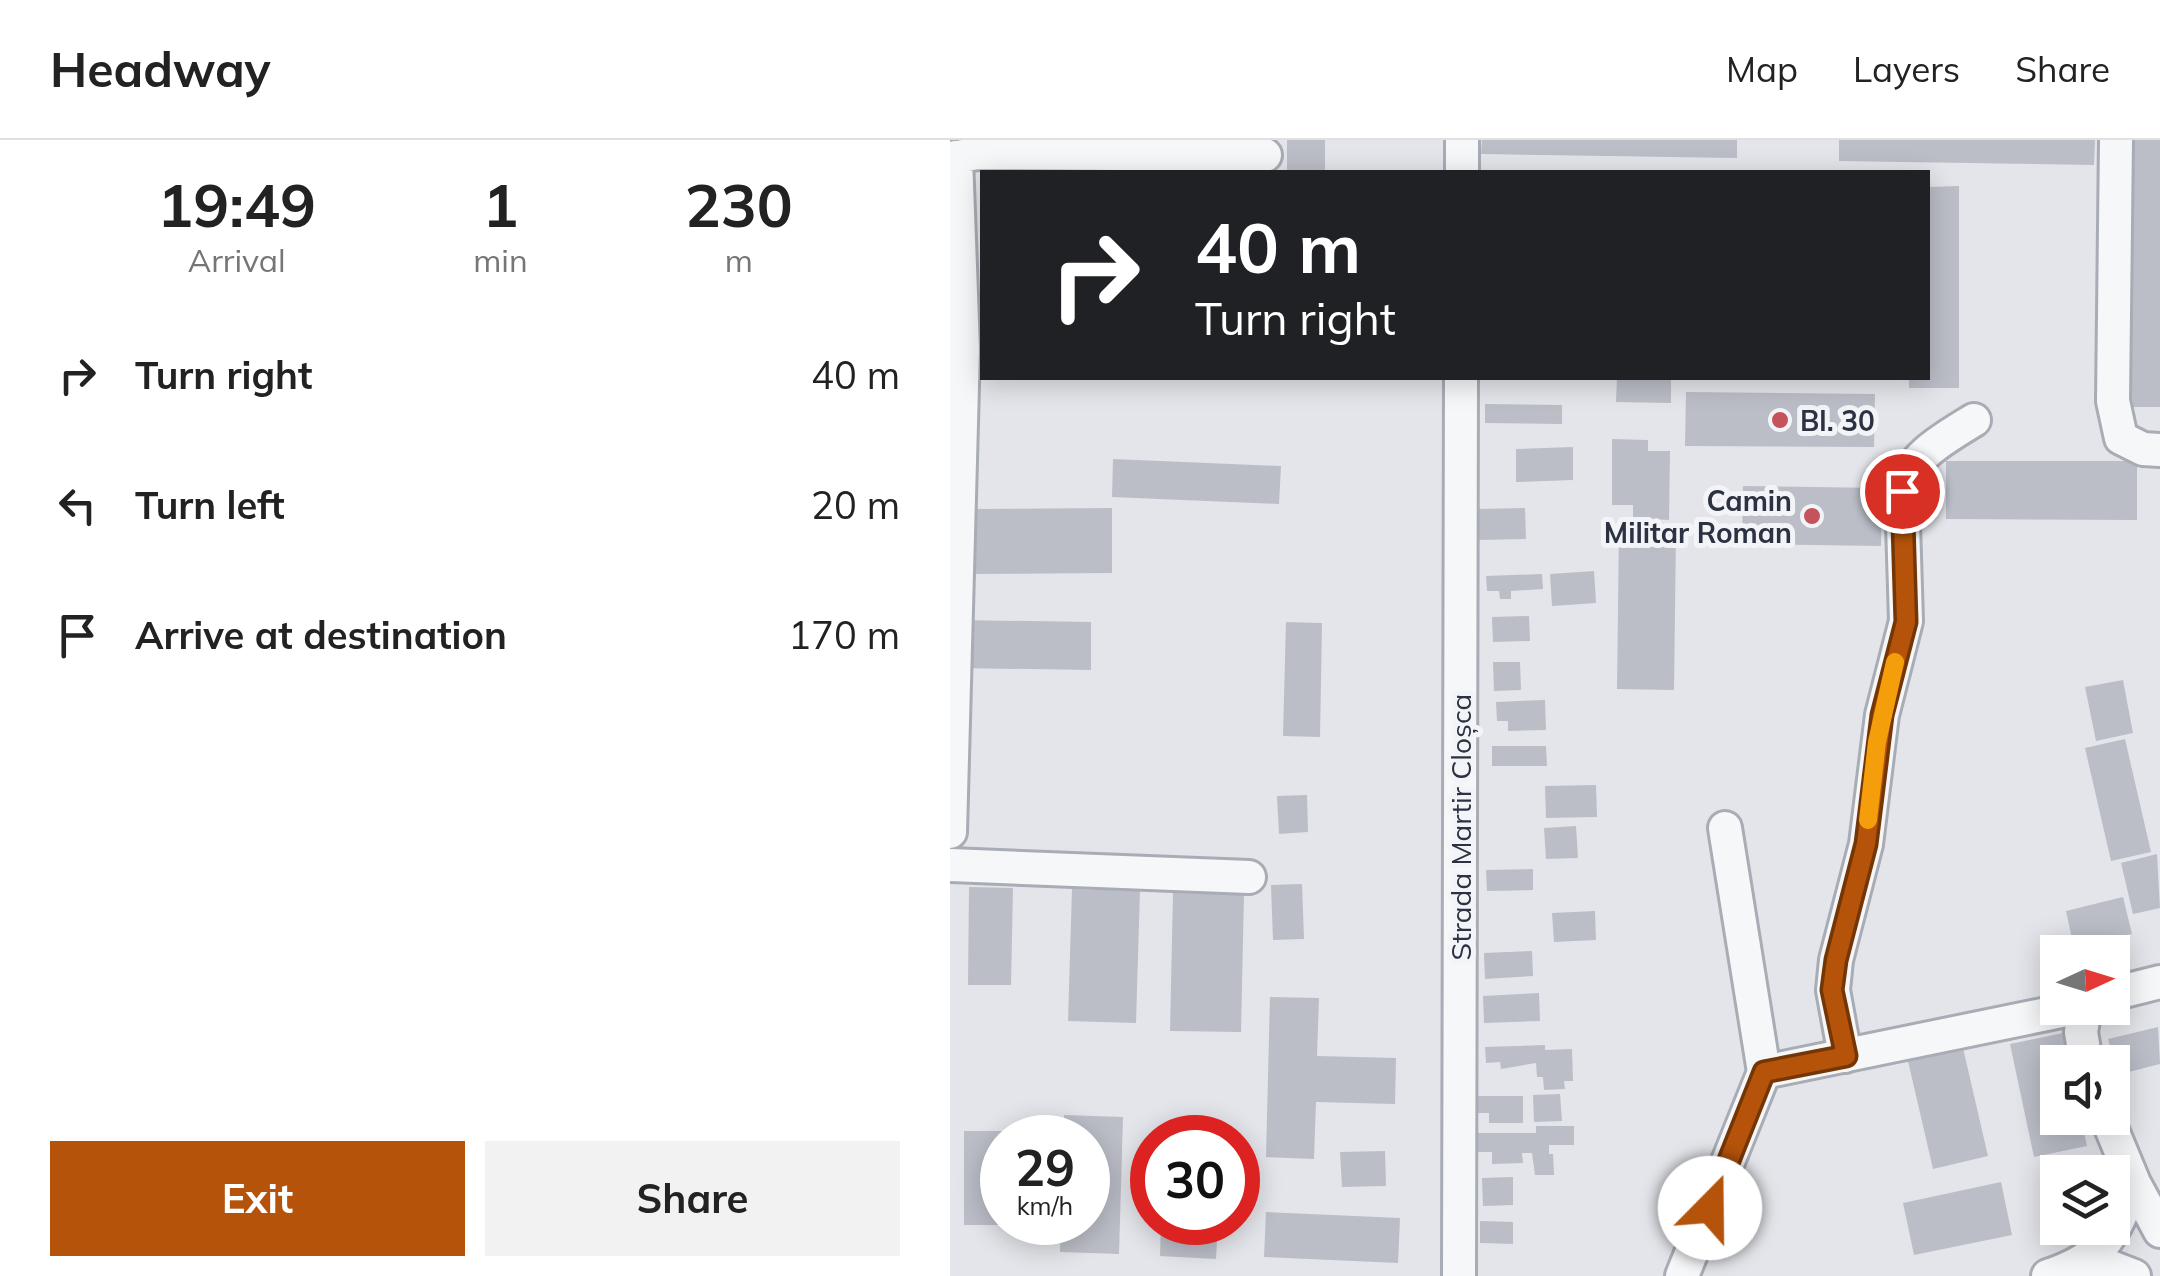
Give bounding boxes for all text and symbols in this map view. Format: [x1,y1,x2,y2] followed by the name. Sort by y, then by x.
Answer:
[50,39,270,99] text: Headway
[1726,47,1798,91] text: Map
[1853,47,1960,91] text: Layers
[2015,47,2110,91] text: Share
[157,167,316,242] text: 19:49
[482,167,518,242] text: 1
[685,167,793,242] text: 230
[1195,203,1361,291] text: 40 m
[1030,210,1160,340] icon: right
[188,240,286,280] text: Arrival
[473,240,528,280] text: min
[725,240,753,280] text: m
[1195,290,1396,346] text: Turn right
[50,348,105,403] icon: right
[135,351,312,399] text: Turn right
[811,351,900,399] text: 40 m
[1800,403,1875,438] place label: Bl. 30
[1769,409,1791,431] marker: Bl. 30
[1860,449,1945,534] pin
[1875,464,1930,519] icon: arrive
[50,478,105,533] icon: left
[135,481,285,529] text: Turn left
[811,481,900,529] text: 20 m
[1604,483,1792,550] place label: Camin Militar Roman
[1801,505,1823,527] marker: Camin Militar Roman
[50,608,105,663] icon: arrive
[135,611,507,659] text: Arrive at destination
[788,611,900,659] text: 170 m
[1443,694,1479,960] street label: Strada Martir Cloșca
[2040,935,2130,1025] north arrow
[2040,935,2130,1245] map controls
[2040,1045,2130,1135] button: sound
[1130,1115,1260,1245] speed limit sign: 30
[1015,1136,1075,1199] text: 29
[50,1141,465,1256] button: Exit
[485,1141,900,1256] button: Share
[2040,1155,2130,1245] button: layers
[1658,1156,1762,1260] position arrow
[1017,1190,1073,1221] text: km/h

